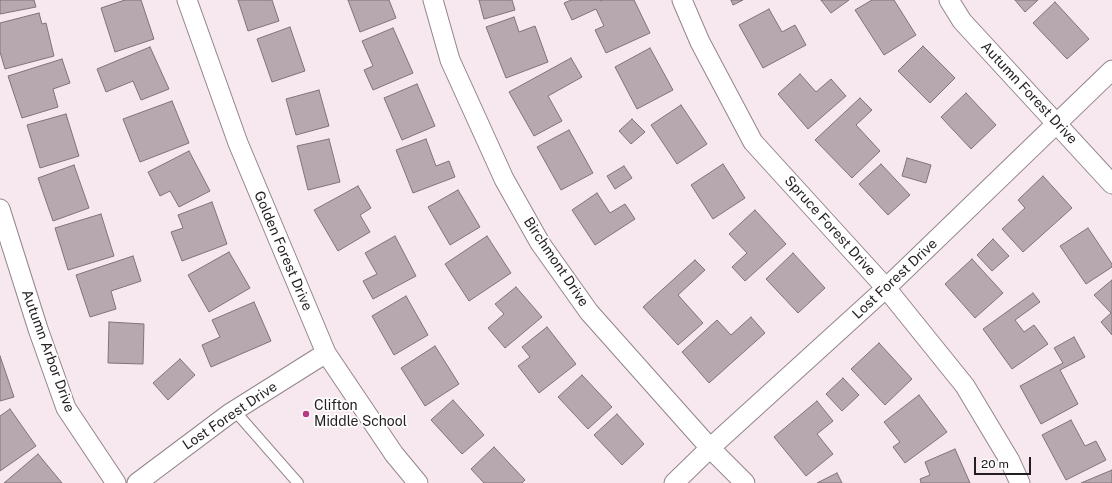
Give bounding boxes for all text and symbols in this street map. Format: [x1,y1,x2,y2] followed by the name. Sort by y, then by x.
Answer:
[977,38,1081,148] street label: Autumn Forest Drive
[781,173,879,279] street label: Spruce Forest Drive
[250,189,316,313] street label: Golden Forest Drive
[520,214,592,310] street label: Birchmont Drive
[849,235,941,323] street label: Lost Forest Drive
[18,287,78,415] street label: Autumn Arbor Drive
[180,378,280,454] street label: Lost Forest Drive
[314,398,407,430] place label: Clifton Middle School
[301,409,311,419] marker: Clifton Middle School
[976,449,1033,475] scale bar
[981,457,1009,471] text: 20 m

